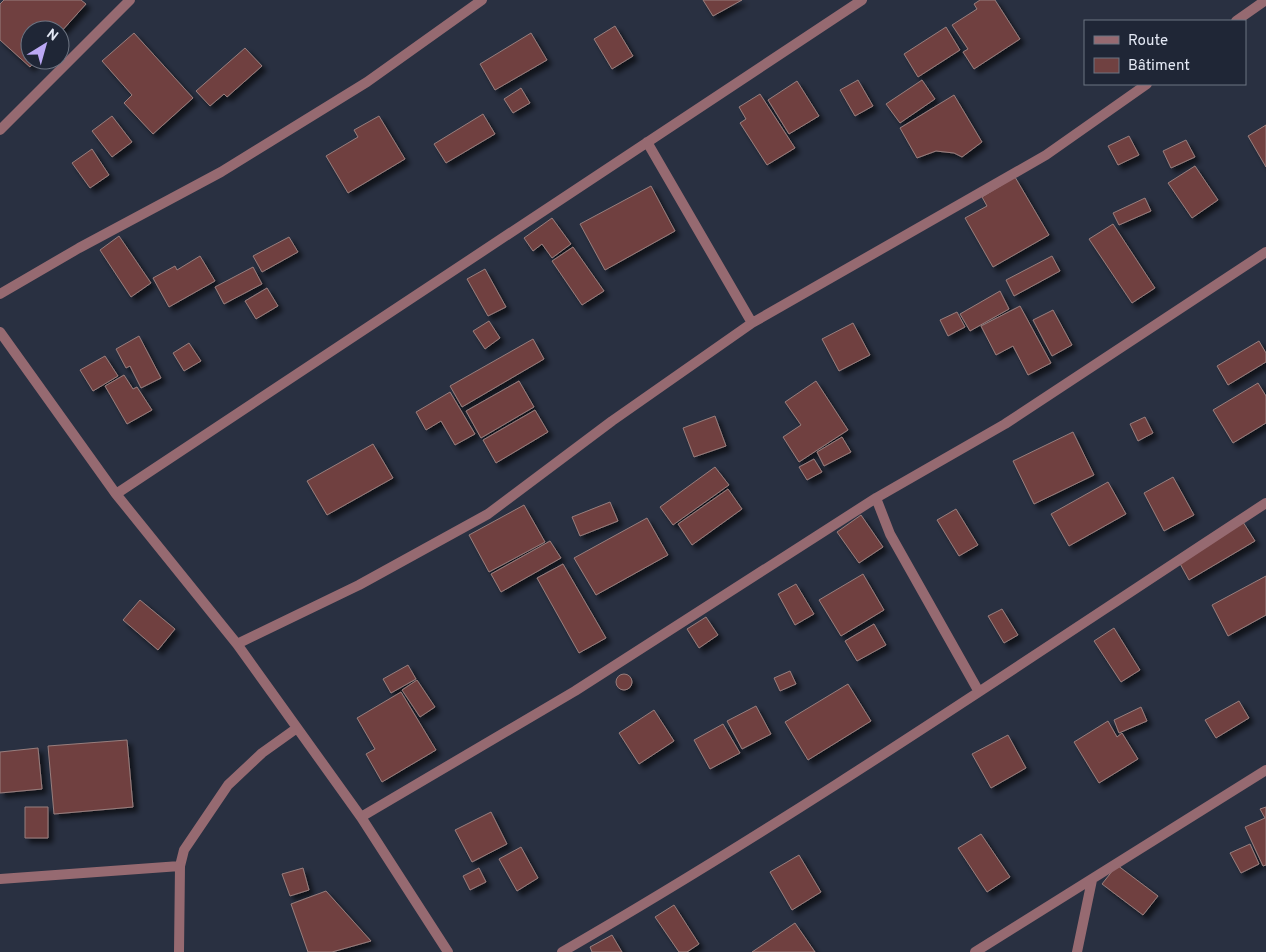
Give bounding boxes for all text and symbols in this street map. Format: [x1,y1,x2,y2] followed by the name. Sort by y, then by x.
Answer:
[20,20,70,70] north arrow
[1084,20,1246,85] legend
[43,26,61,46] text: N
[1128,32,1168,51] text: Route
[1128,57,1190,76] text: Bâtiment

